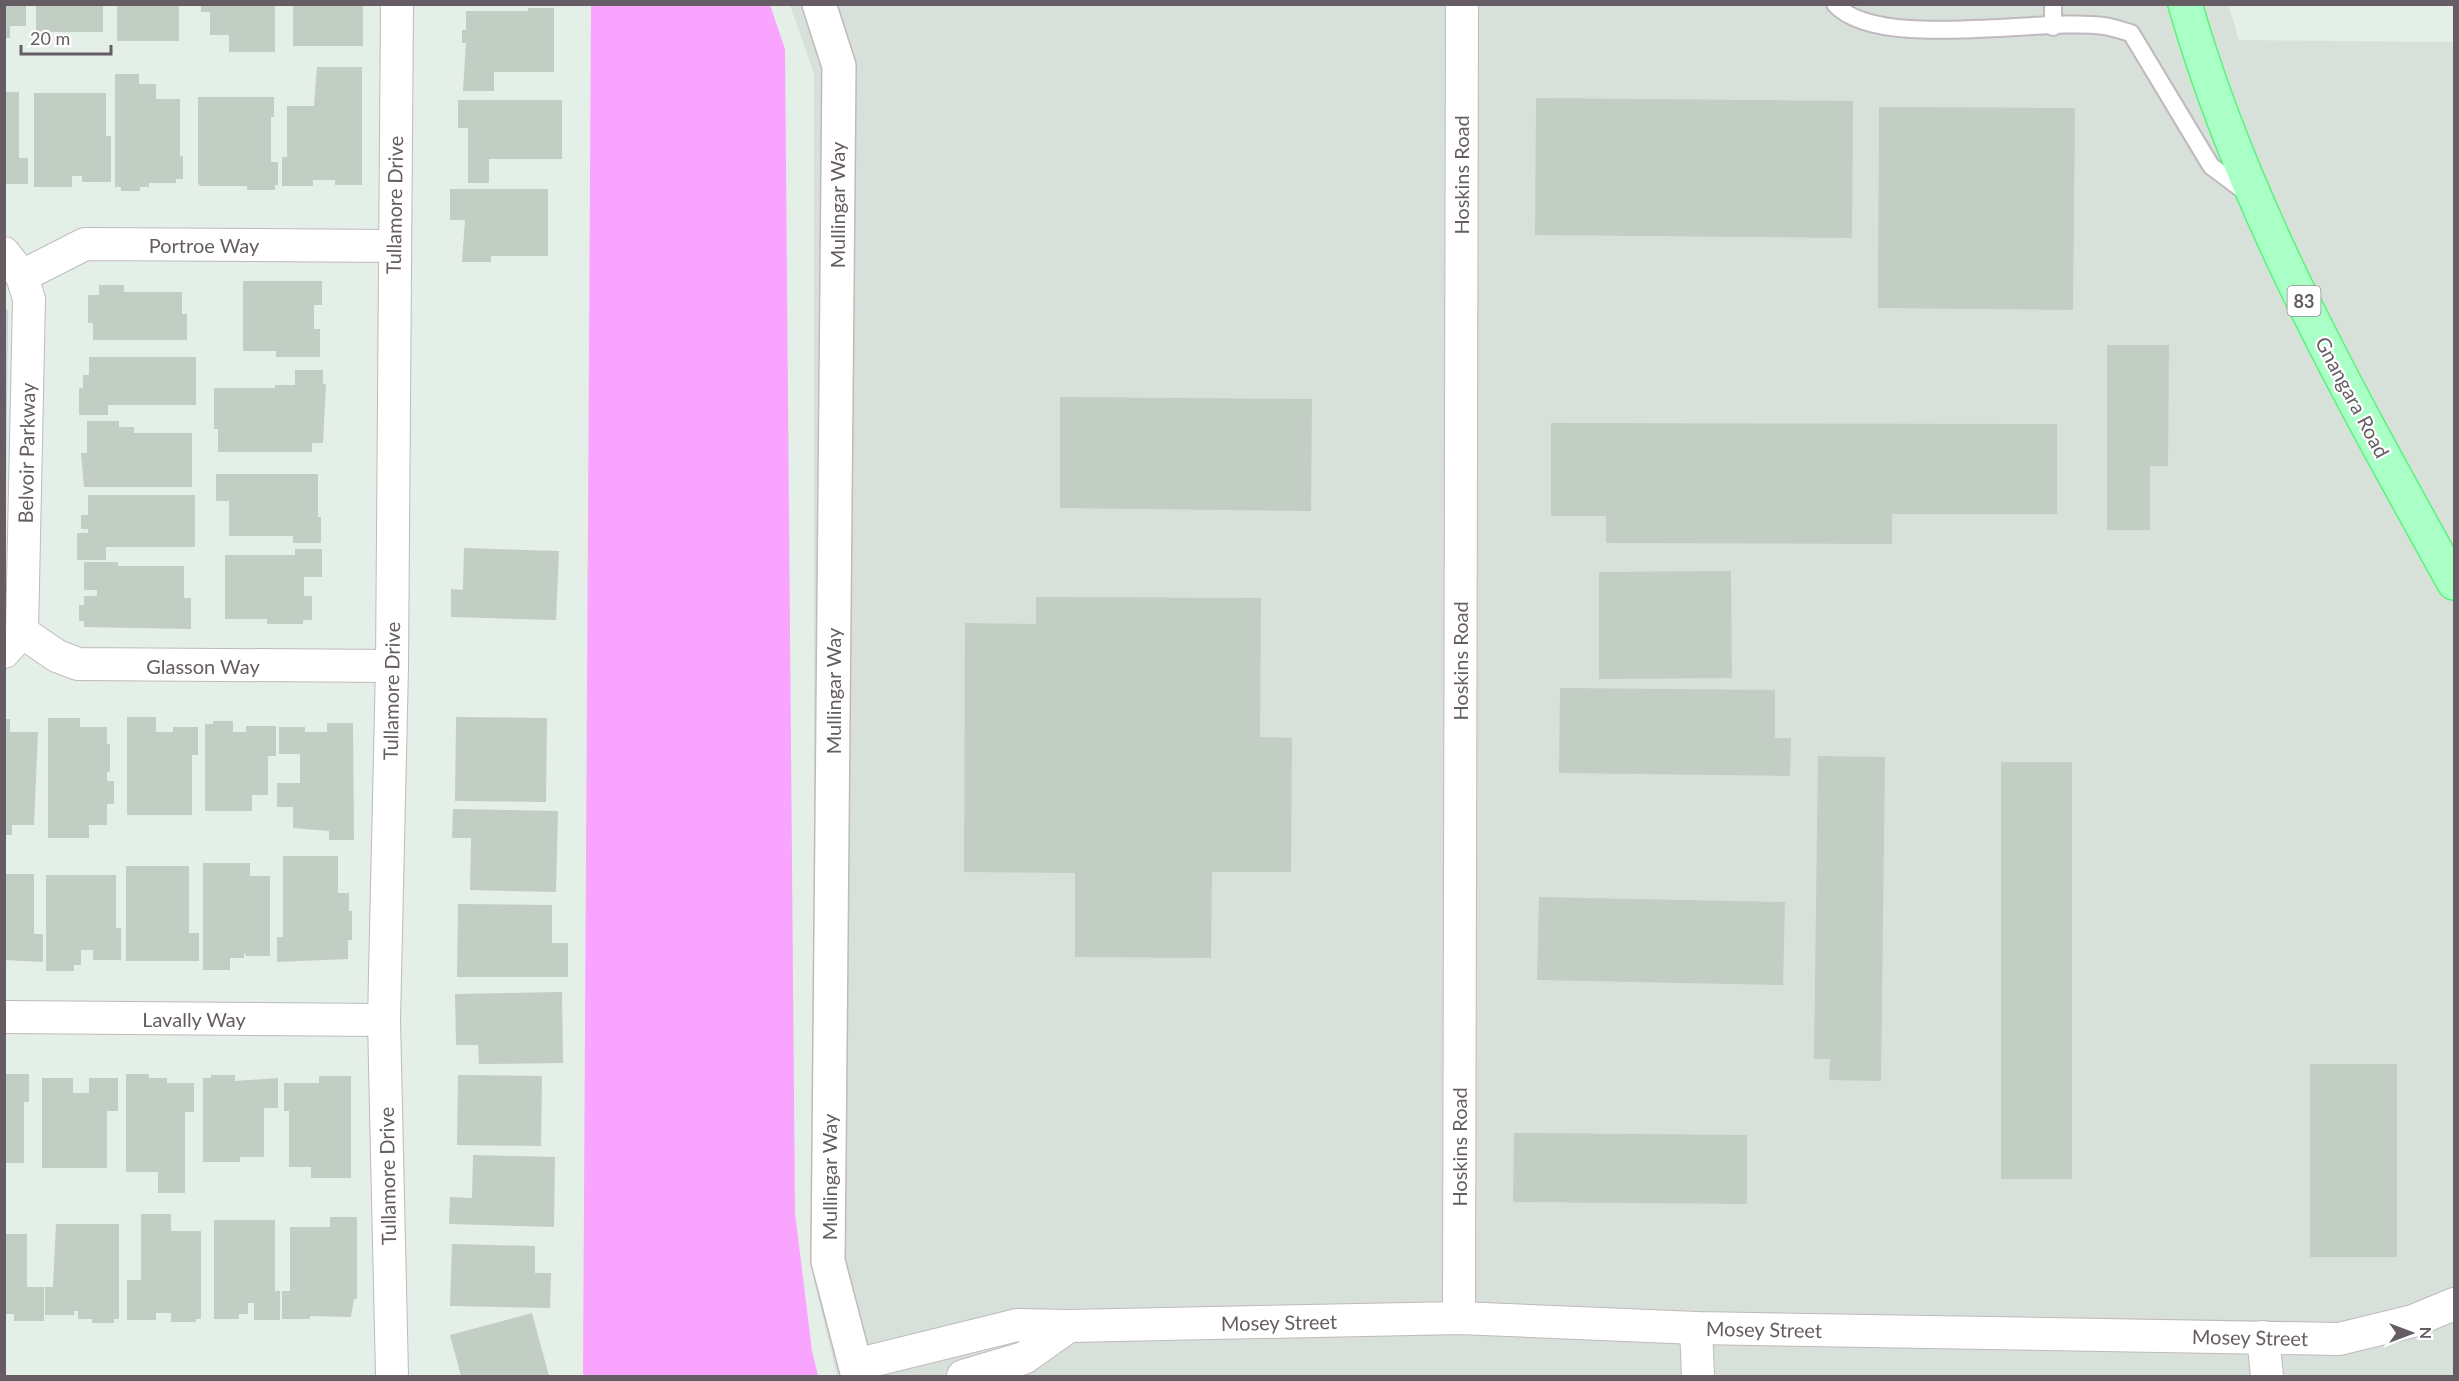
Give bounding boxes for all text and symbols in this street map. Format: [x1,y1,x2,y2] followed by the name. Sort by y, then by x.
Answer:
[21,18,111,56] scale bar
[30,27,70,49] text: 20 m
[1449,115,1473,235] street label: Hoskins Road
[381,136,407,274] street label: Tullamore Drive
[825,141,849,268] street label: Mullingar Way
[149,233,260,257] street label: Portroe Way
[2288,286,2320,316] road number: 83
[2311,332,2395,462] street label: Gnangara Road
[13,382,39,524] street label: Belvoir Parkway
[1448,601,1472,721] street label: Hoskins Road
[378,622,404,760] street label: Tullamore Drive
[821,627,845,754] street label: Mullingar Way
[146,654,260,678] street label: Glasson Way
[142,1007,247,1031] street label: Lavally Way
[1447,1087,1471,1207] street label: Hoskins Road
[374,1107,400,1245] street label: Tullamore Drive
[817,1113,841,1240] street label: Mullingar Way
[2381,1303,2441,1363] north arrow
[1221,1309,1337,1335] street label: Mosey Street
[1706,1316,1822,1342] street label: Mosey Street
[2192,1324,2308,1350] street label: Mosey Street
[2417,1327,2436,1339] text: N

